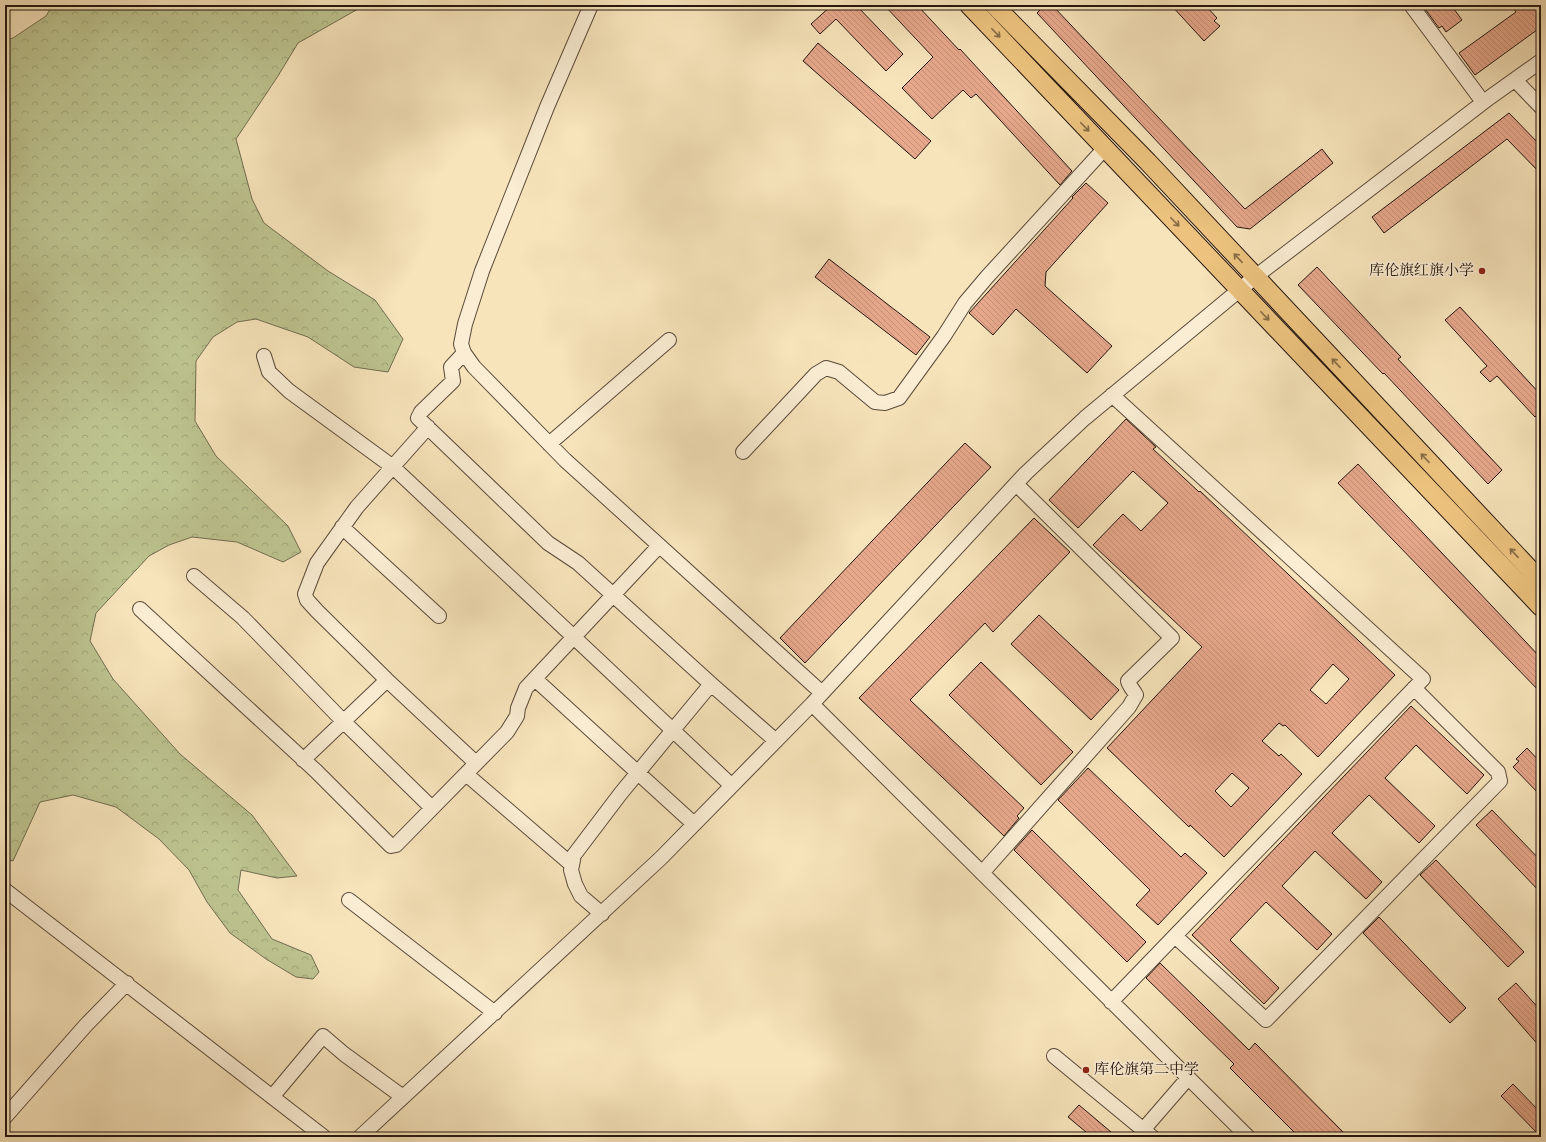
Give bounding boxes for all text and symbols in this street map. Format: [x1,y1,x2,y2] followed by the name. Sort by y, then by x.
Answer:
[991,28,1001,38] one-way arrow
[1081,122,1090,133] one-way arrow
[1170,217,1180,227] one-way arrow
[1233,253,1242,263] one-way arrow
[1369,262,1474,279] place label: 库伦旗红旗小学
[1477,266,1487,276] marker: 库伦旗红旗小学
[1260,311,1269,321] one-way arrow
[1331,358,1341,368] one-way arrow
[1420,453,1430,463] one-way arrow
[1509,548,1519,558] one-way arrow
[1094,1061,1199,1078] place label: 库伦旗第二中学
[1081,1065,1091,1075] marker: 库伦旗第二中学

